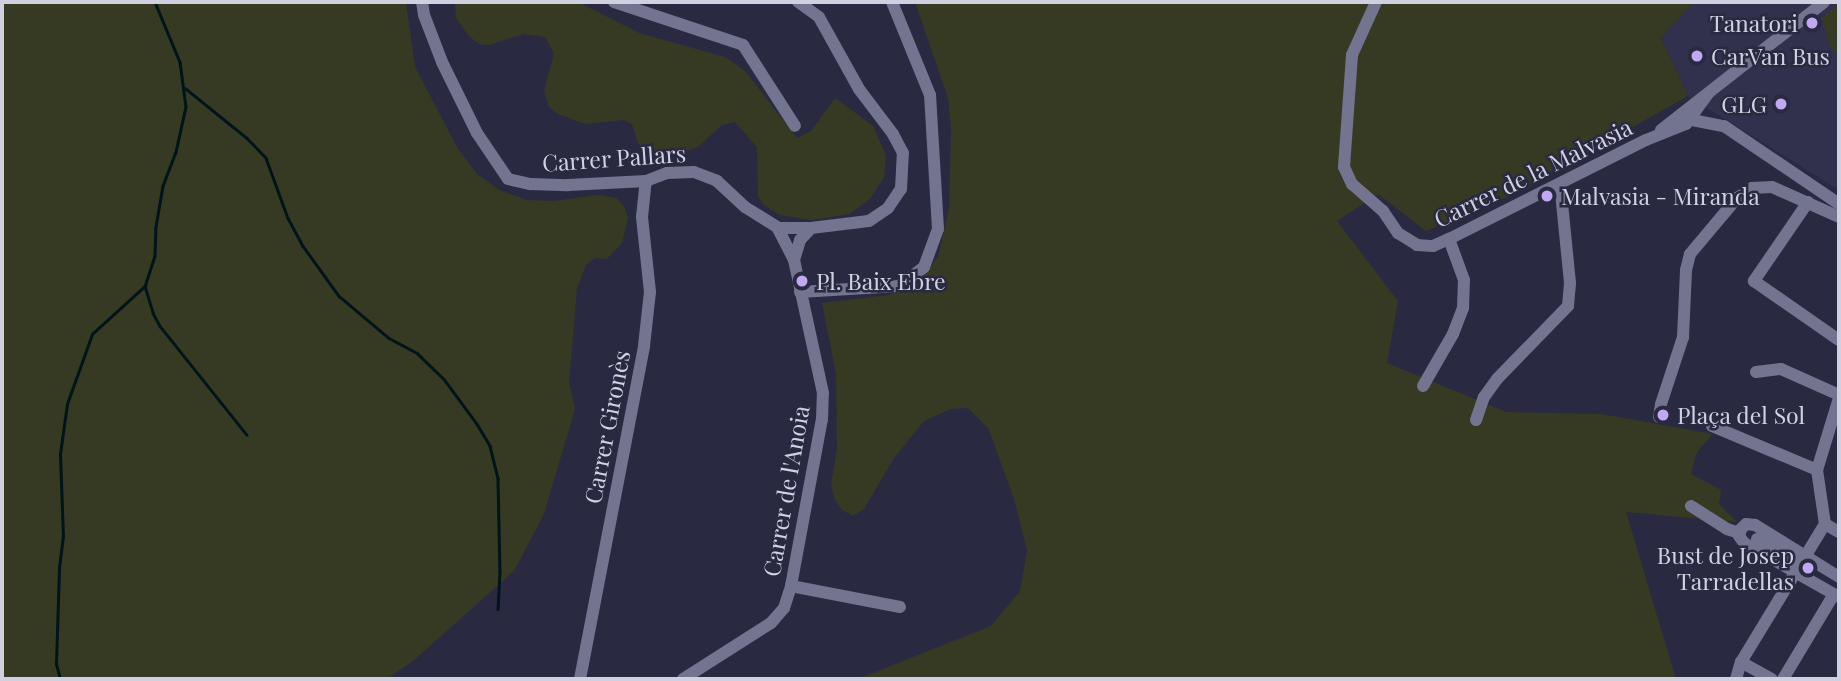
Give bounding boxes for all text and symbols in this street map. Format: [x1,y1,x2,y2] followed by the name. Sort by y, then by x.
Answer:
[1710,9,1798,37] place label: Tanatori
[1804,15,1820,31] marker: Tanatori
[1711,42,1830,70] place label: CarVan Bus
[1689,48,1705,64] marker: CarVan Bus
[1721,90,1767,118] place label: GLG
[1773,96,1789,112] marker: GLG
[1429,113,1637,233] street label: Carrer de la Malvasia
[541,139,687,177] street label: Carrer Pallars
[1561,182,1760,210] place label: Malvasia - Miranda
[1539,188,1555,204] marker: Malvasia - Miranda
[816,267,946,295] place label: Pl. Baix Ebre
[794,273,810,289] marker: Pl. Baix Ebre
[579,348,635,506] street label: Carrer Gironès
[1677,401,1805,429] place label: Plaça del Sol
[757,403,815,579] street label: Carrer de l'Anoia
[1655,407,1671,423] marker: Plaça del Sol
[1656,541,1794,595] place label: Bust de Josep Tarradellas
[1800,560,1816,576] marker: Bust de Josep Tarradellas

